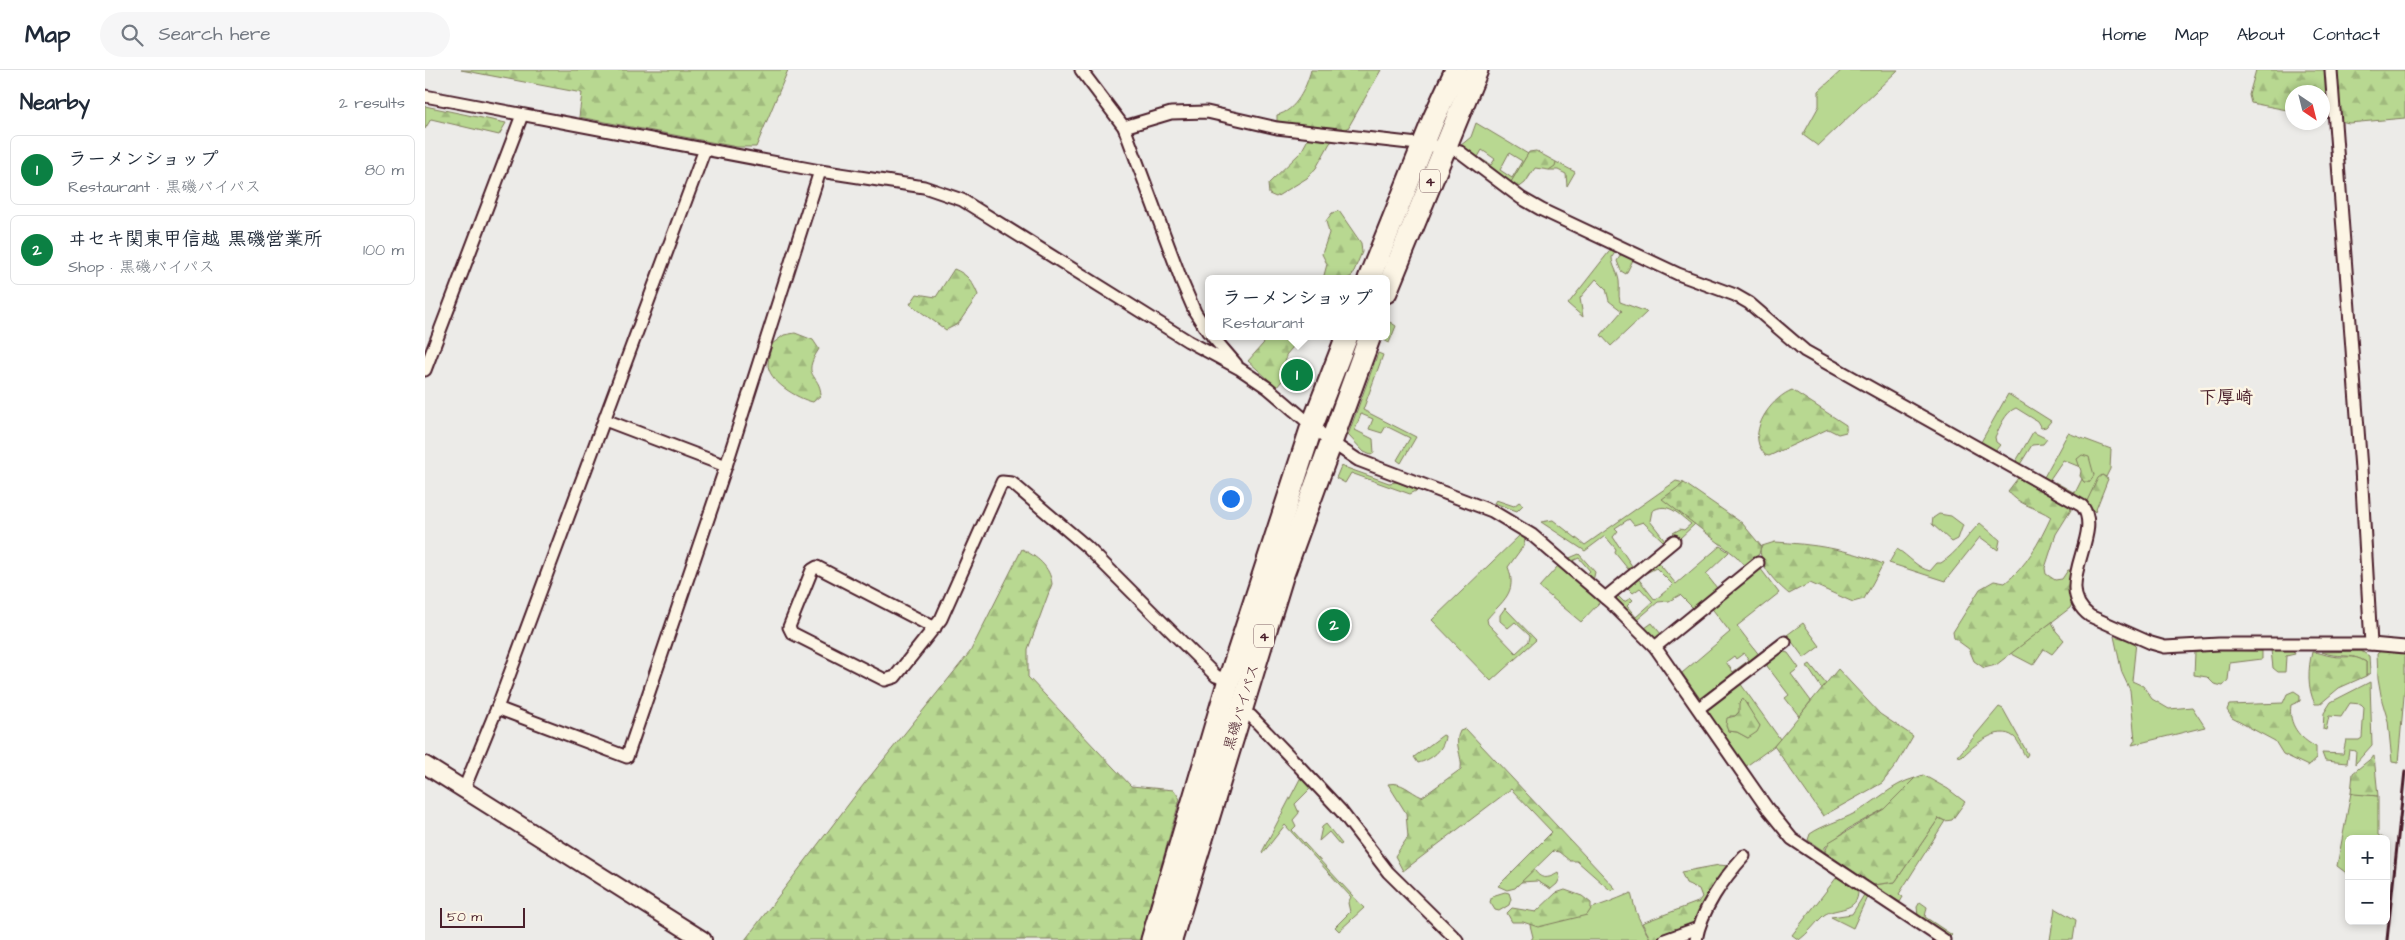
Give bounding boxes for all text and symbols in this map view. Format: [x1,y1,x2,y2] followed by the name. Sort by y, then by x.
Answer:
[100,12,450,57] search box
[25,18,70,52] text: Map
[118,21,146,49] icon: search
[158,21,271,48] text: Search here
[2102,22,2147,47] text: Home
[2175,22,2209,47] text: Map
[2237,22,2285,47] text: About
[2313,22,2380,47] text: Contact
[2285,85,2330,130] north arrow
[20,88,90,117] text: Nearby
[339,92,405,114] text: 2 results
[68,146,218,173] text: ラーメンショップ
[36,159,38,181] text: 1
[365,159,404,181] text: 80 m
[1420,170,1440,192] road number: 4
[68,176,261,198] text: Restaurant · 黒磯バイパス
[68,226,323,253] text: ヰセキ関東甲信越 黒磯営業所
[32,239,42,261] text: 2
[363,239,404,261] text: 100 m
[68,256,215,278] text: Shop · 黒磯バイパス
[1205,275,1390,340] popup
[1222,285,1373,312] text: ラーメンショップ
[1222,312,1305,334] text: Restaurant
[1281,356,1313,394] pin: 1
[2199,385,2253,410] district label: 下厚崎
[1218,486,1244,512] your location
[1318,606,1350,644] pin: 2
[1254,624,1274,648] road number: 4
[1218,661,1265,753] street label: 黒磯バイパス
[2345,835,2390,925] map controls
[2345,835,2390,880] button: +
[2345,880,2390,925] button: −
[440,905,525,928] scale bar
[447,907,482,927] text: 50 m

